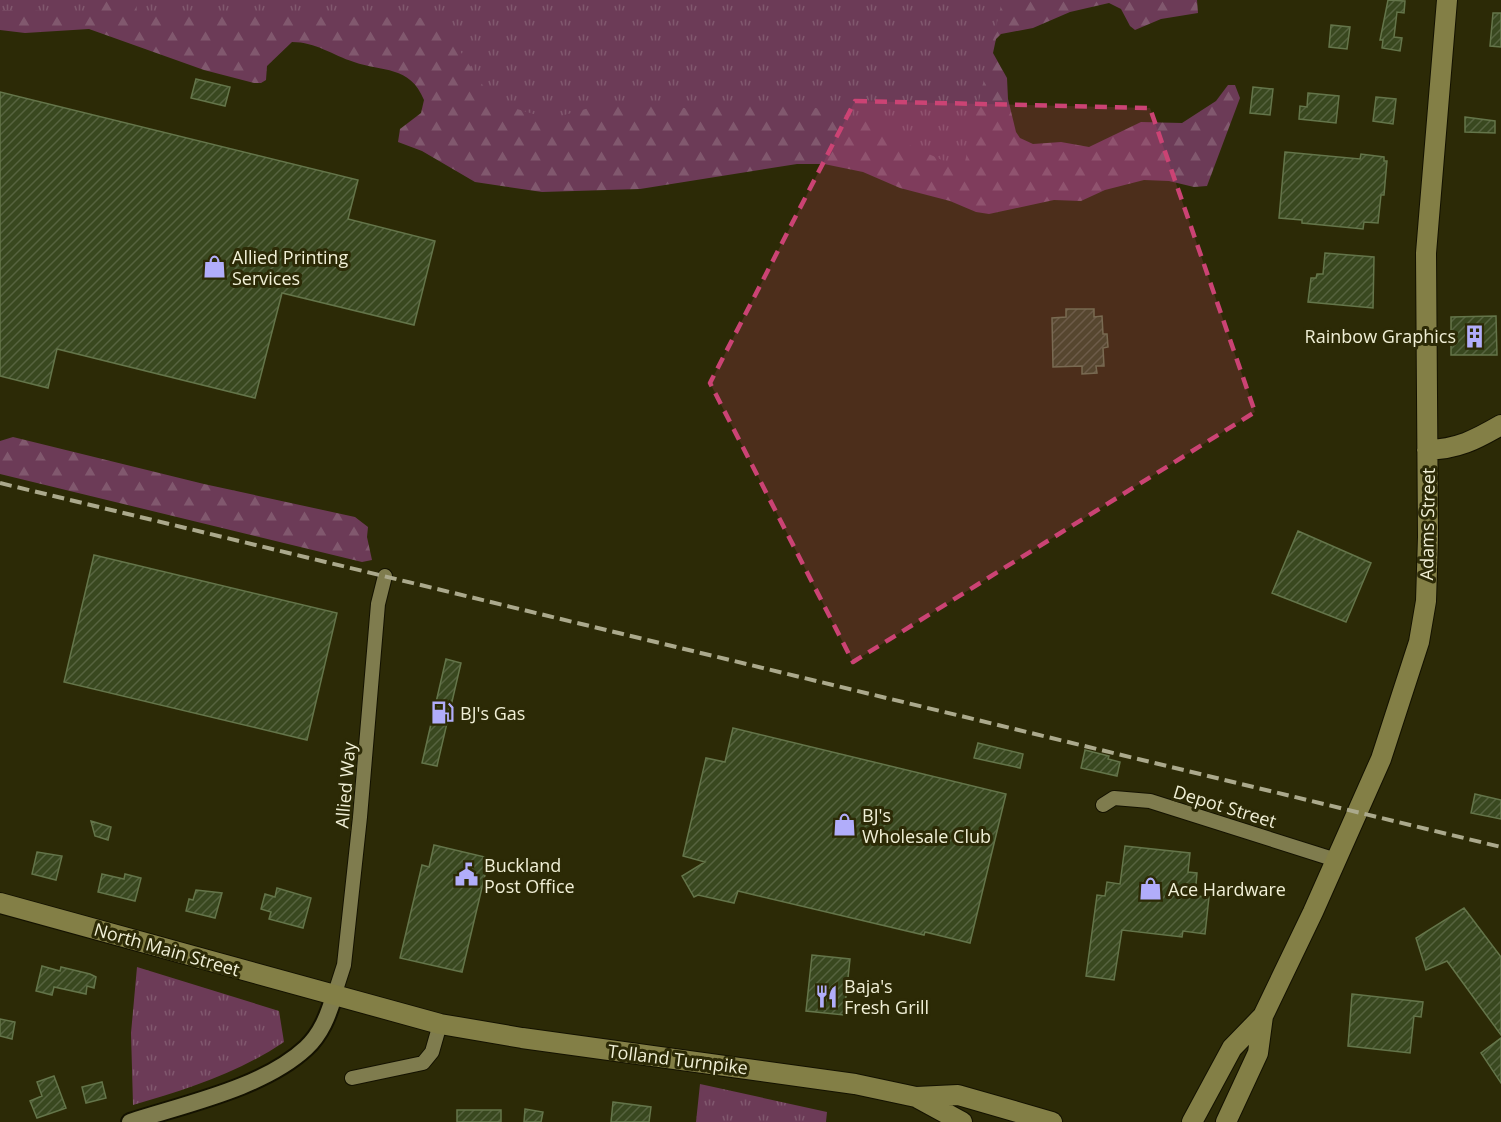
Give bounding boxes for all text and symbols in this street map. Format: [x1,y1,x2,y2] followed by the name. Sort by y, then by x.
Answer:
[232,245,349,290] place label: Allied Printing Services
[201,254,227,280] shop icon: Allied Printing Services
[1461,323,1487,349] building icon: Rainbow Graphics
[1305,324,1456,348] place label: Rainbow Graphics
[1414,468,1440,580] street label: Adams Street
[429,700,455,726] fuel station icon: BJ's Gas
[460,701,525,725] place label: BJ's Gas
[329,740,361,829] street label: Allied Way
[1171,779,1279,833] street label: Depot Street
[862,803,991,848] place label: BJ's Wholesale Club
[831,812,857,838] shop icon: BJ's Wholesale Club
[484,853,575,898] place label: Buckland Post Office
[453,862,479,888] public building icon: Buckland Post Office
[1137,876,1163,902] shop icon: Ace Hardware
[1168,877,1286,901] place label: Ace Hardware
[91,917,243,981] street label: North Main Street
[844,974,929,1019] place label: Baja's Fresh Grill
[813,983,839,1009] restaurant icon: Baja's Fresh Grill
[607,1038,749,1080] street label: Tolland Turnpike

